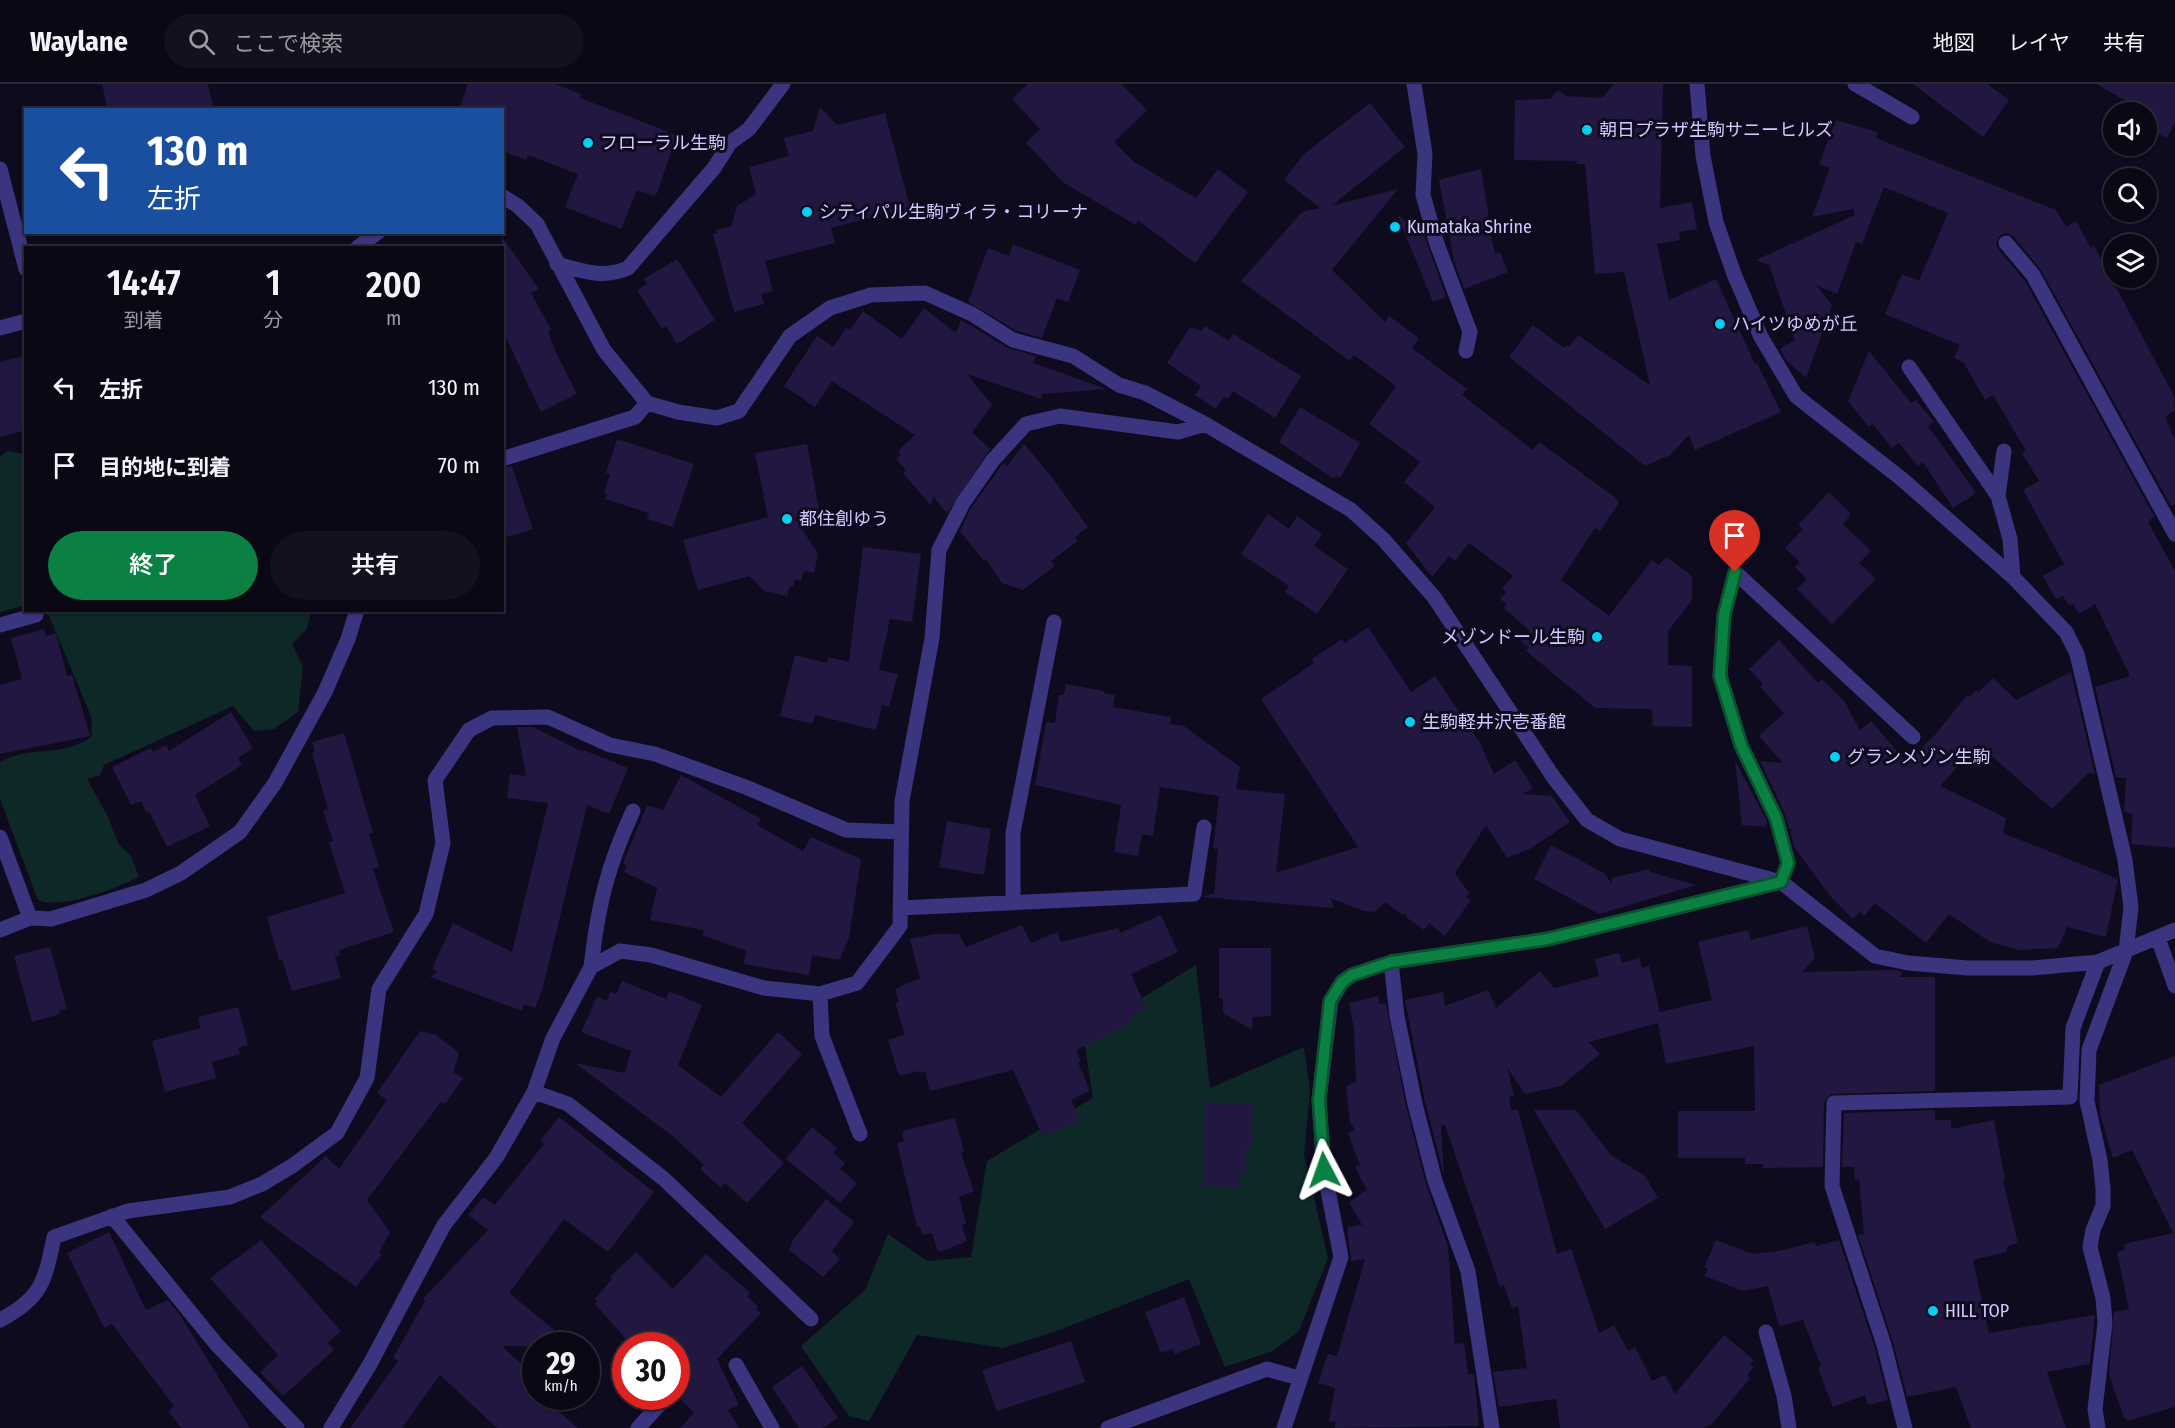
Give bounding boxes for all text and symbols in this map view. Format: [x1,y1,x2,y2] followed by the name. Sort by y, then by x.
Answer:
[164,14,584,68] search box
[30,25,128,58] text: Waylane
[185,25,218,58] icon: search
[233,30,343,57] text: ここで検索
[1933,30,1975,56] text: 地図
[2008,30,2070,56] text: レイヤ
[2103,30,2145,56] text: 共有
[2103,102,2157,288] map controls
[2103,102,2157,156] button: sound
[1599,119,1833,141] place label: 朝日プラザ生駒サニーヒルズ
[1580,123,1594,137] marker: 朝日プラザ生駒サニーヒルズ
[147,126,248,176] text: 130 m
[48,132,126,210] icon: left
[600,132,726,154] place label: フローラル生駒
[581,136,595,150] marker: フローラル生駒
[2103,168,2157,222] button: search
[147,183,201,215] text: 左折
[819,201,1088,223] place label: シティパル生駒ヴィラ・コリーナ
[800,205,814,219] marker: シティパル生駒ヴィラ・コリーナ
[1407,216,1532,238] place label: Kumataka Shrine
[1388,220,1402,234] marker: Kumataka Shrine
[2103,234,2157,288] button: layers
[107,261,181,305] text: 14:47
[266,261,281,305] text: 1
[366,263,421,307] text: 200
[386,306,401,330] text: m
[124,308,164,332] text: 到着
[263,308,283,332] text: 分
[1732,313,1858,335] place label: ハイツゆめが丘
[1713,317,1727,331] marker: ハイツゆめが丘
[48,371,81,404] icon: left
[428,374,480,401] text: 130 m
[99,376,143,403] text: 左折
[48,449,81,482] icon: arrive
[438,452,480,479] text: 70 m
[99,454,231,481] text: 目的地に到着
[799,508,889,530] place label: 都住創ゆう
[1709,510,1760,572] pin
[780,512,794,526] marker: 都住創ゆう
[1718,519,1751,552] icon: arrive
[48,531,258,600] button: 終了
[270,531,480,600] button: 共有
[1441,626,1585,648] place label: メゾンドール生駒
[1590,630,1604,644] marker: メゾンドール生駒
[1422,711,1566,733] place label: 生駒軽井沢壱番館
[1403,715,1417,729] marker: 生駒軽井沢壱番館
[1847,746,1990,768] place label: グランメゾン生駒
[1828,750,1842,764] marker: グランメゾン生駒
[1292,1138,1356,1202] position arrow
[1945,1300,2009,1322] place label: HILL TOP
[1926,1304,1940,1318] marker: HILL TOP
[612,1332,690,1410] speed limit sign: 30
[546,1346,576,1382] text: 29
[544,1377,578,1395] text: km/h

